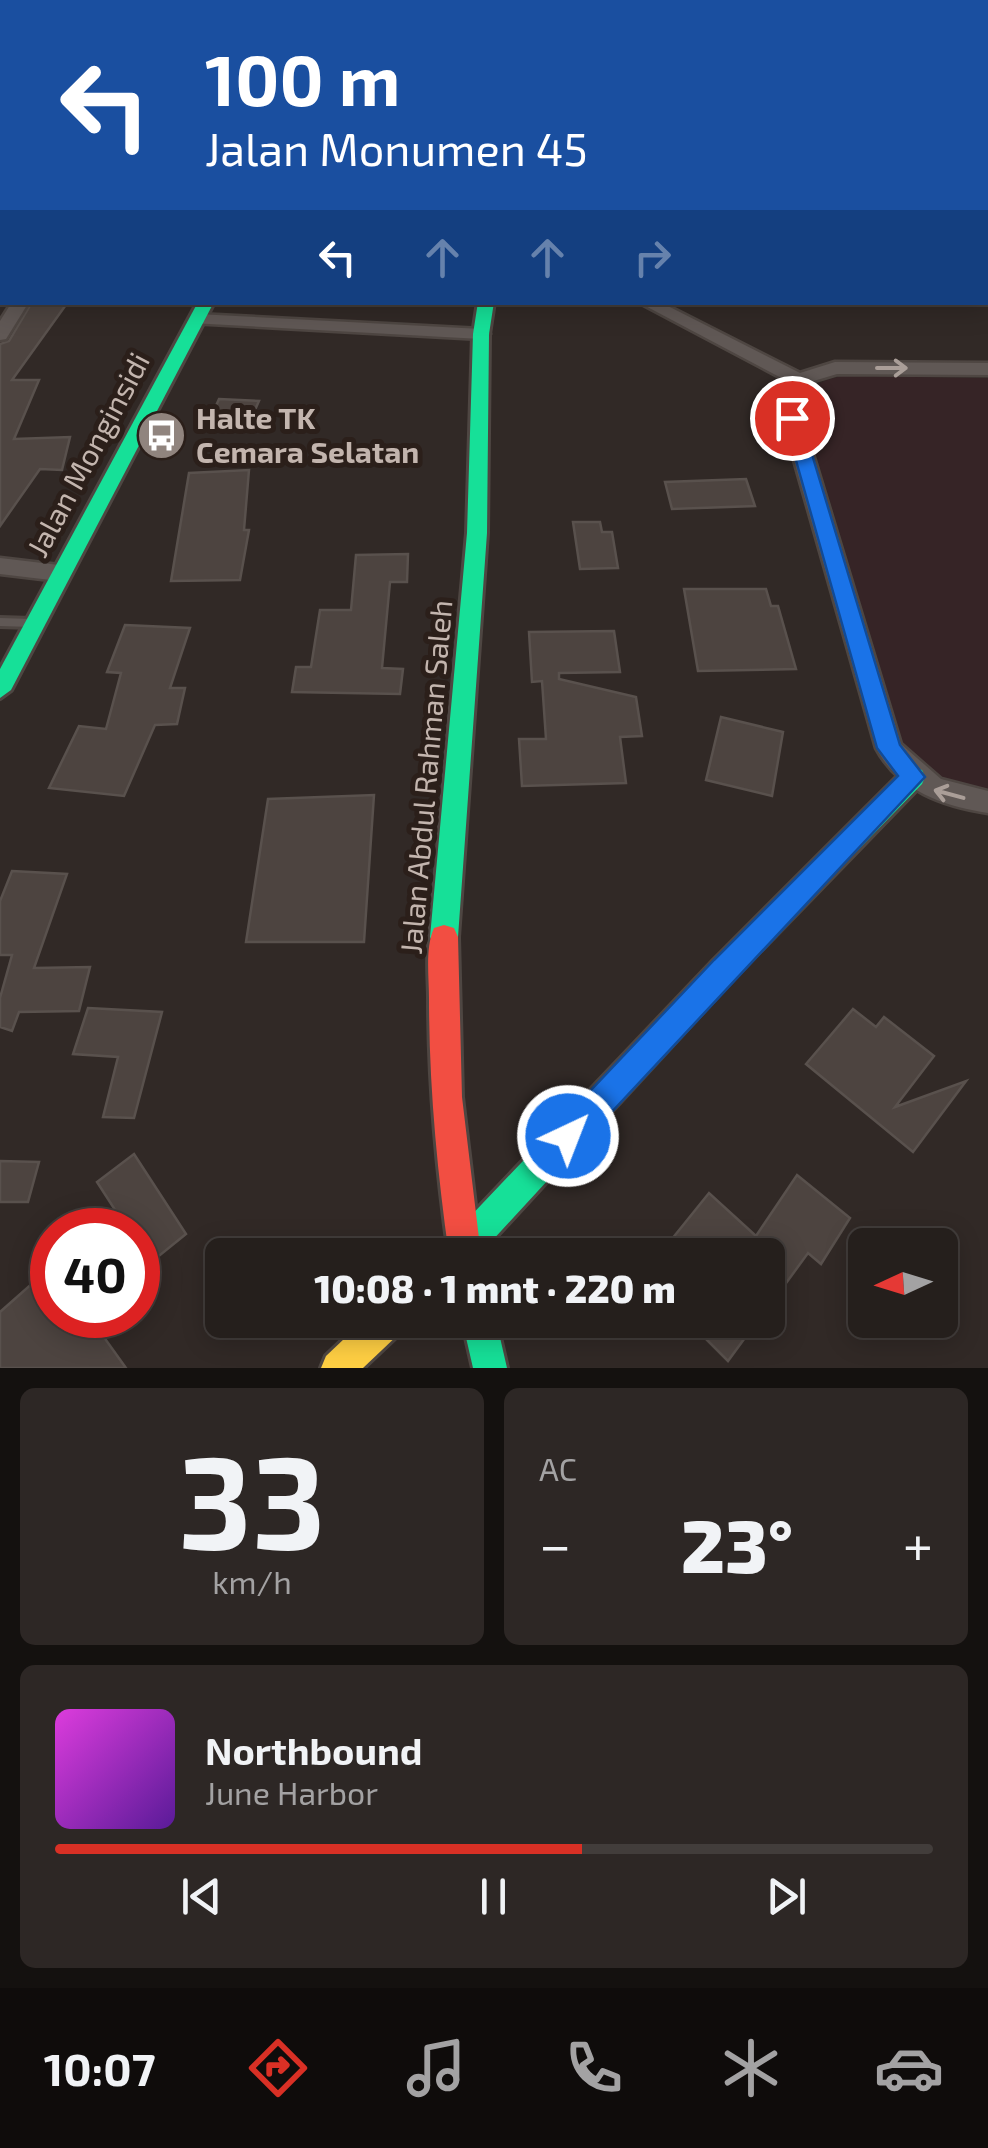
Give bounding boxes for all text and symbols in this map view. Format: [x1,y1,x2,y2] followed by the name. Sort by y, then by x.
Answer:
[205,36,400,120] text: 100 m
[40,40,170,170] icon: left
[205,121,588,175] text: Jalan Monumen 45
[310,230,365,285] icon: left
[415,230,470,285] icon: ahead
[520,230,575,285] icon: ahead
[625,230,680,285] icon: right
[18,346,156,562] street label: Jalan Monginsidi
[876,358,908,378] one-way arrow
[750,376,835,461] pin
[765,391,820,446] icon: arrive
[196,399,419,469] place label: Halte TK Cemara Selatan
[135,410,187,462] bus stop icon: Halte TK Cemara Selatan
[392,598,458,955] street label: Jalan Abdul Rahman Saleh
[934,783,965,802] one-way arrow
[516,1084,620,1188] position arrow
[30,1208,160,1338] speed limit sign: 40
[848,1228,958,1338] north arrow
[848,1228,958,1338] map controls
[314,1265,676,1311] text: 10:08 · 1 mnt · 220 m
[178,1419,326,1575] text: 33
[539,1449,577,1487] text: AC
[681,1498,793,1588] text: 23°
[539,1510,571,1576] text: −
[903,1510,933,1576] text: +
[212,1562,292,1600] text: km/h
[205,1727,423,1773] text: Northbound
[205,1773,378,1811] text: June Harbor
[174,1869,229,1924] icon: previous
[466,1869,521,1924] icon: pause
[759,1869,814,1924] icon: next
[243,2033,313,2103] icon: directions
[401,2033,471,2103] icon: music
[559,2033,629,2103] icon: phone
[716,2033,786,2103] icon: climate
[874,2033,944,2103] icon: car
[44,2041,155,2095] text: 10:07

